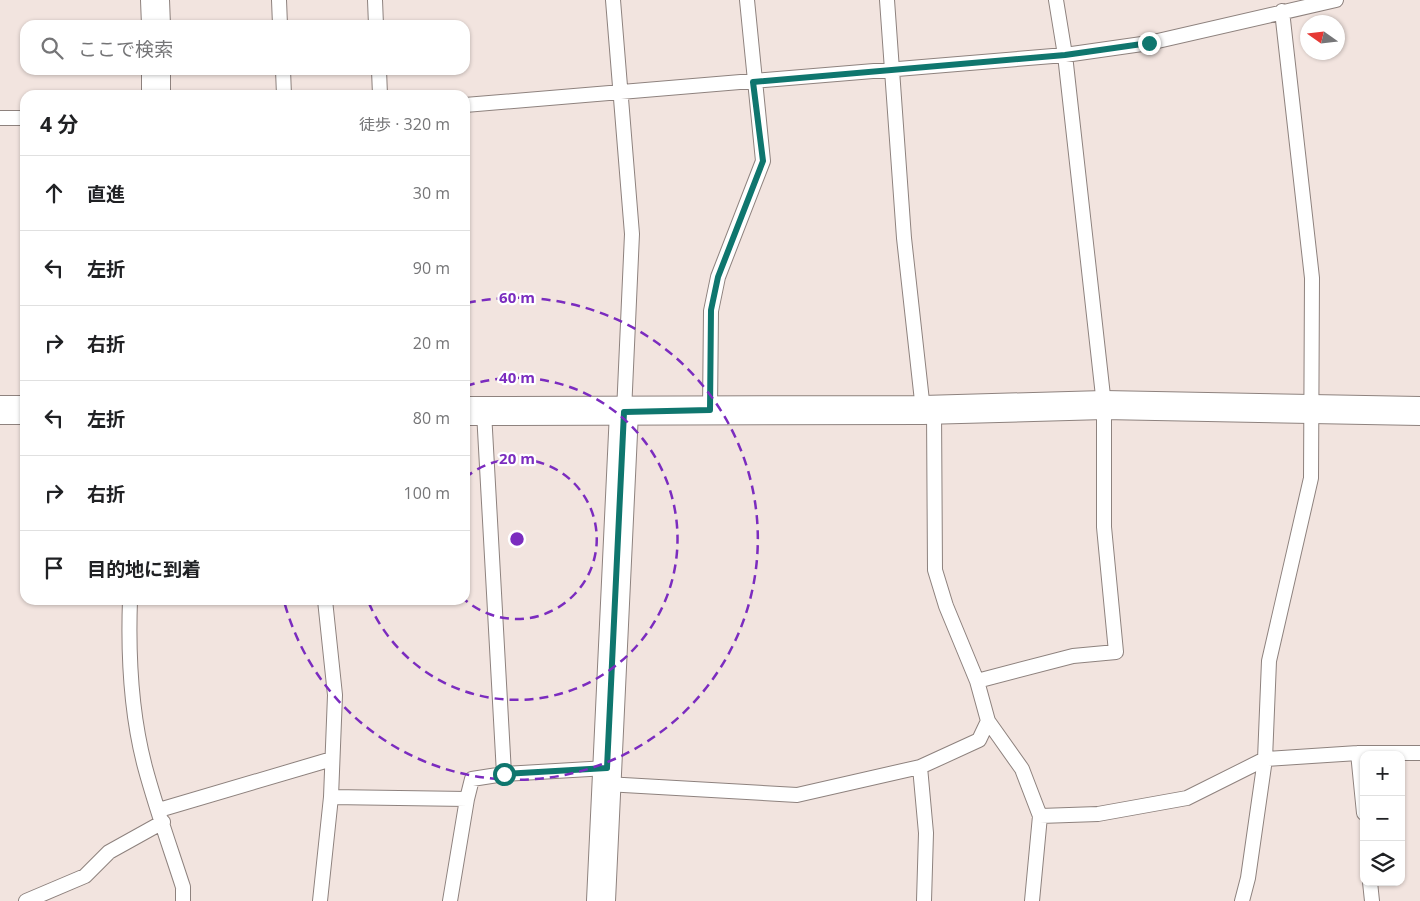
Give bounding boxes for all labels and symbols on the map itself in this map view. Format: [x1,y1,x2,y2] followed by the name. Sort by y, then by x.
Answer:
[1300,15,1345,60] north arrow
[1138,32,1161,55] route end
[499,287,535,307] text: 60 m
[499,367,535,387] text: 40 m
[499,448,535,468] text: 20 m
[508,530,526,548] centre of rings
[493,763,516,786] route start

